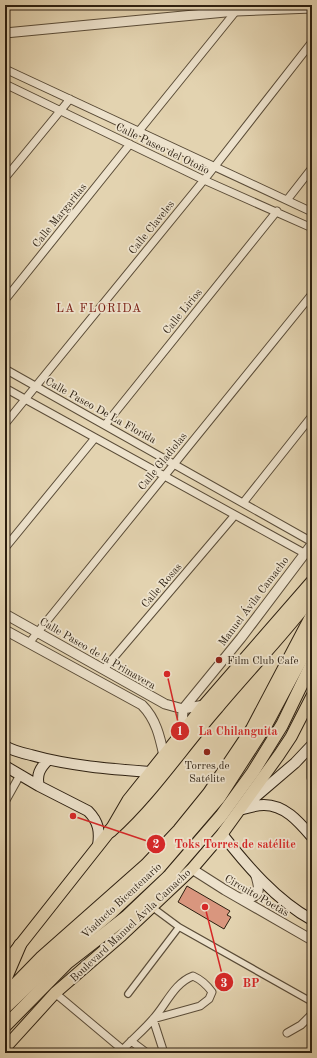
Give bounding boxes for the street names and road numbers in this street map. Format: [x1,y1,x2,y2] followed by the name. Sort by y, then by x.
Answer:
[114,122,211,177] street label: Calle Paseo del Otoño
[31,182,89,250] street label: Calle Margaritas
[127,199,177,257] street label: Calle Claveles
[162,287,205,337] street label: Calle Lirios
[43,376,158,447] street label: Calle Paseo De La Florida
[137,431,190,493] street label: Calle Gladiolas
[215,554,291,649] street label: Manuel Ávila Camacho
[140,561,185,610] street label: Calle Rosas
[37,617,158,692] street label: Calle Paseo de la Primavera
[80,861,164,941] street label: Viaducto Bicentenario
[67,866,193,985] street label: Boulevard Manuel Ávila Camacho
[222,873,291,919] street label: Circuito Poetas

